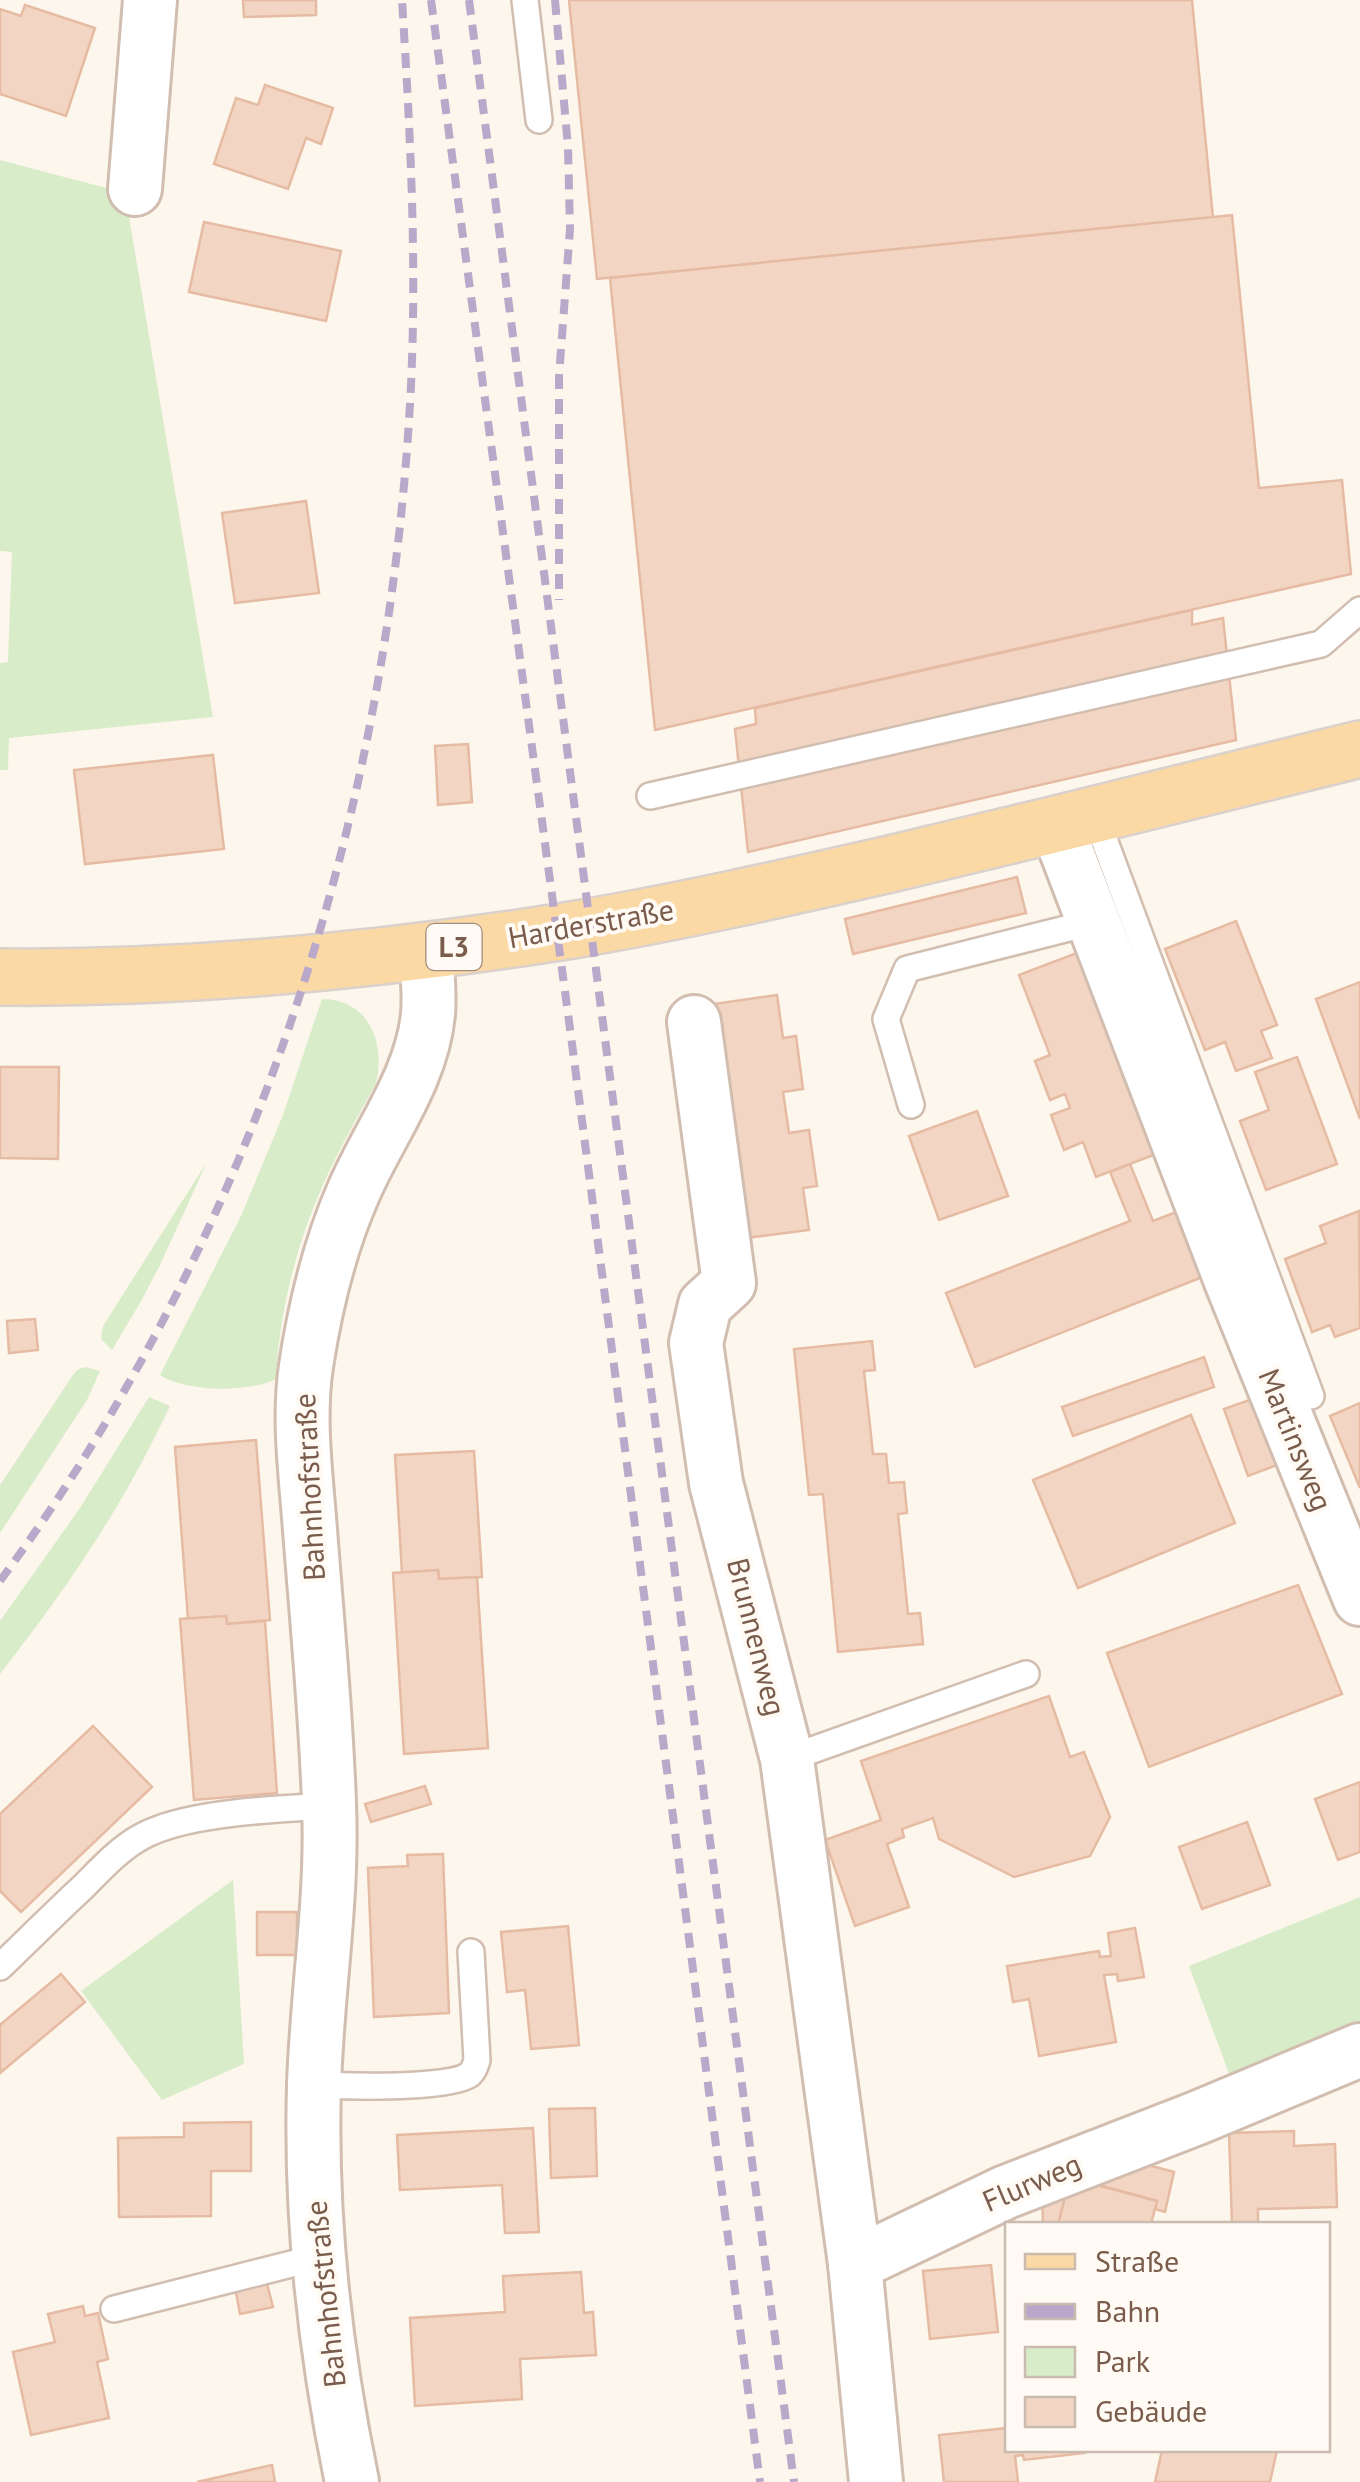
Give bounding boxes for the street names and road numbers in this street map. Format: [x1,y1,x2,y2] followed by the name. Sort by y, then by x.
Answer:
[505,889,677,956] street label: Harderstraße
[426,924,482,970] road number: L3
[1250,1363,1343,1516] street label: Martinsweg
[284,1392,333,1582] street label: Bahnhofstraße
[719,1554,796,1720] street label: Brunnenweg
[976,2143,1087,2220] street label: Flurweg
[295,2199,354,2390] street label: Bahnhofstraße

